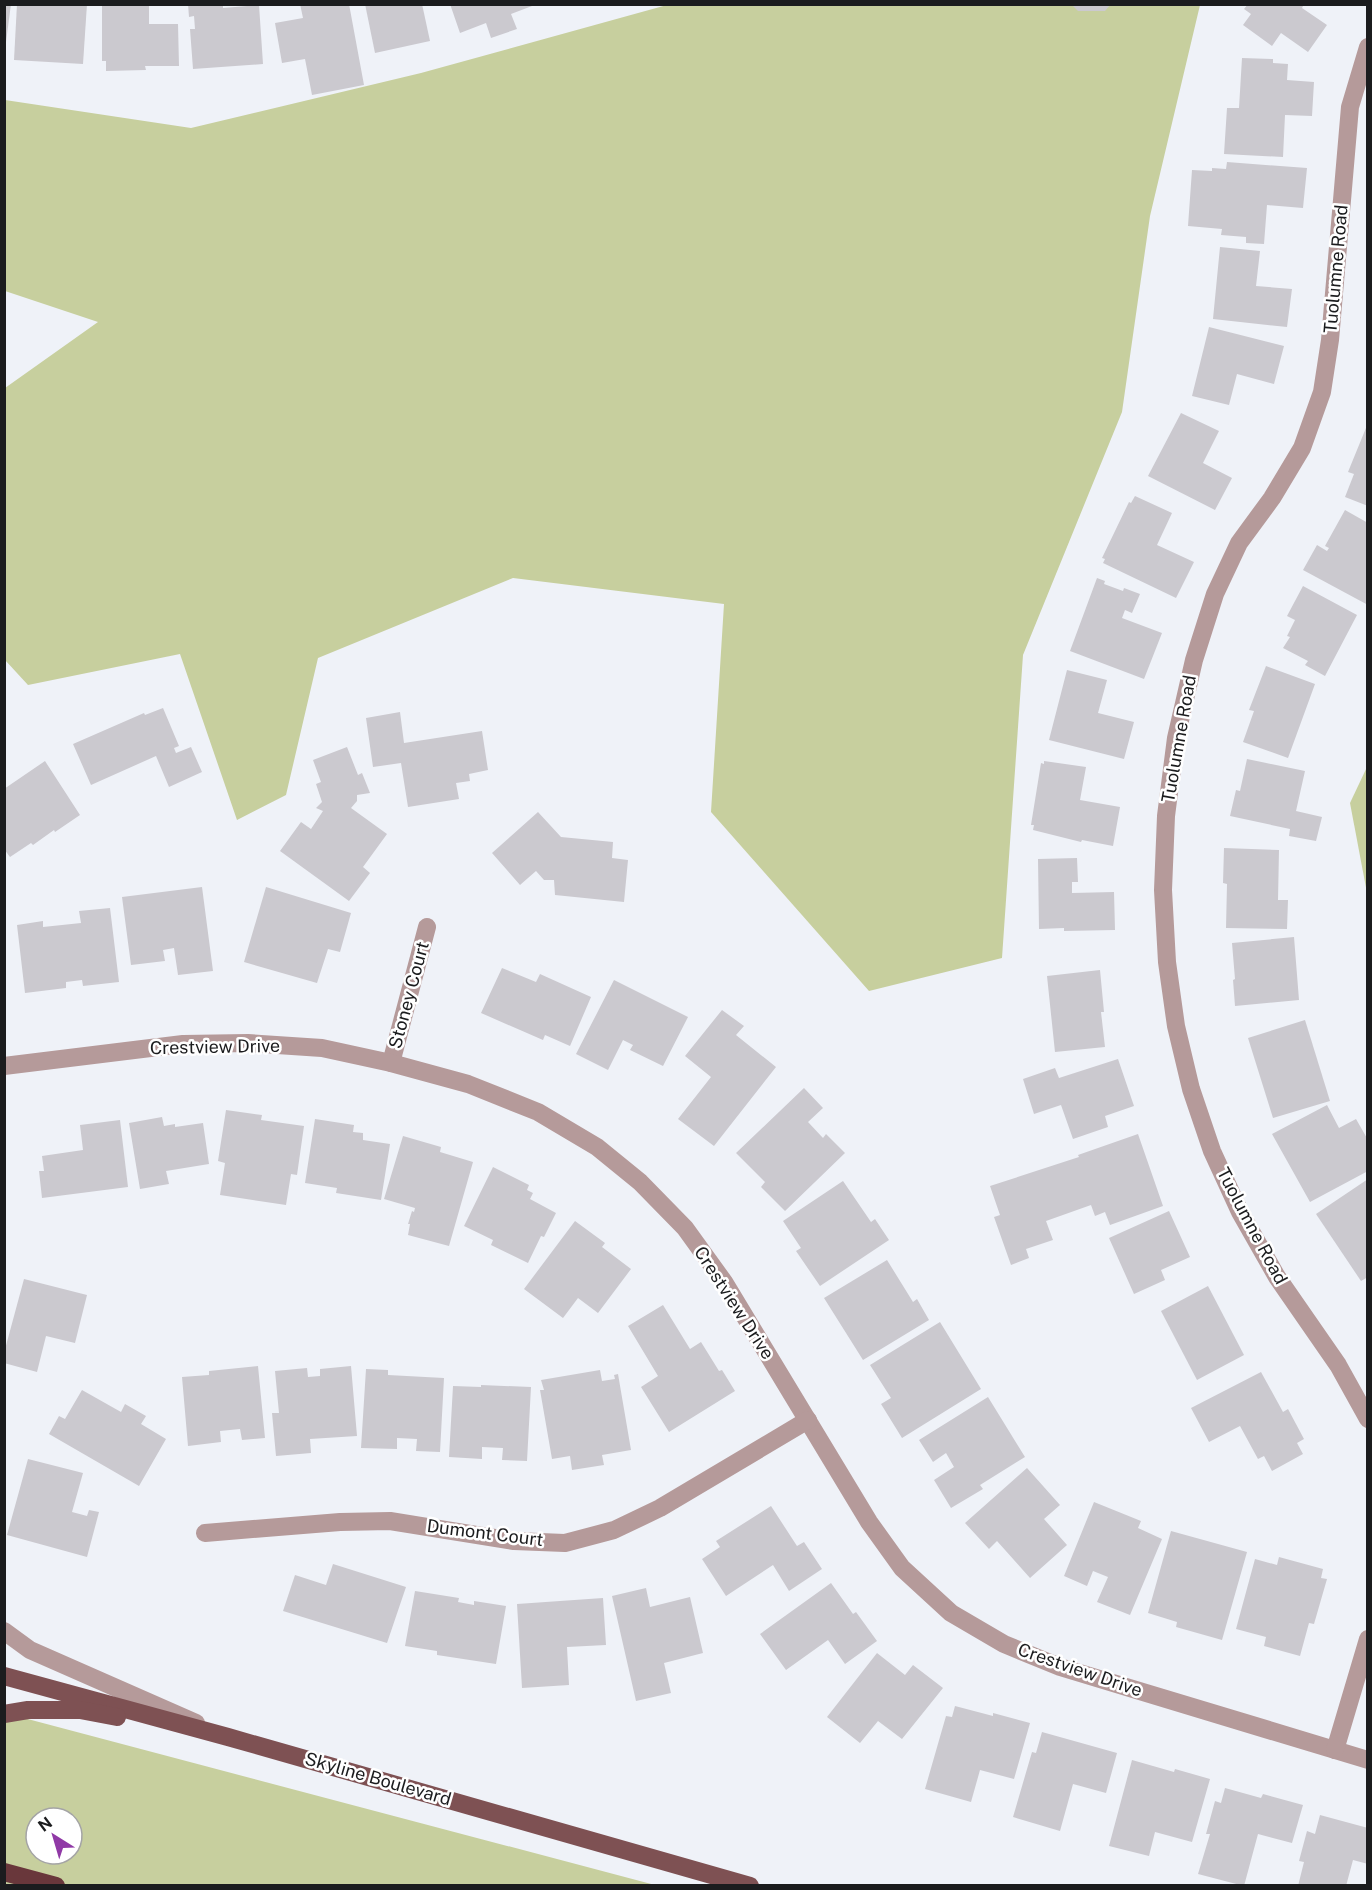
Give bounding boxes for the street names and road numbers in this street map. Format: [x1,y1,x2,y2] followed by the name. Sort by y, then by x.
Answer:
[1319,204,1352,334] street label: Tuolumne Road
[1157,674,1200,804] street label: Tuolumne Road
[384,939,433,1051] street label: Stoney Court
[150,1035,280,1058] street label: Crestview Drive
[1213,1164,1292,1288] street label: Tuolumne Road
[690,1242,779,1363] street label: Crestview Drive
[426,1515,544,1550] street label: Dumont Court
[1015,1638,1145,1701] street label: Crestview Drive
[303,1748,454,1809] street label: Skyline Boulevard

